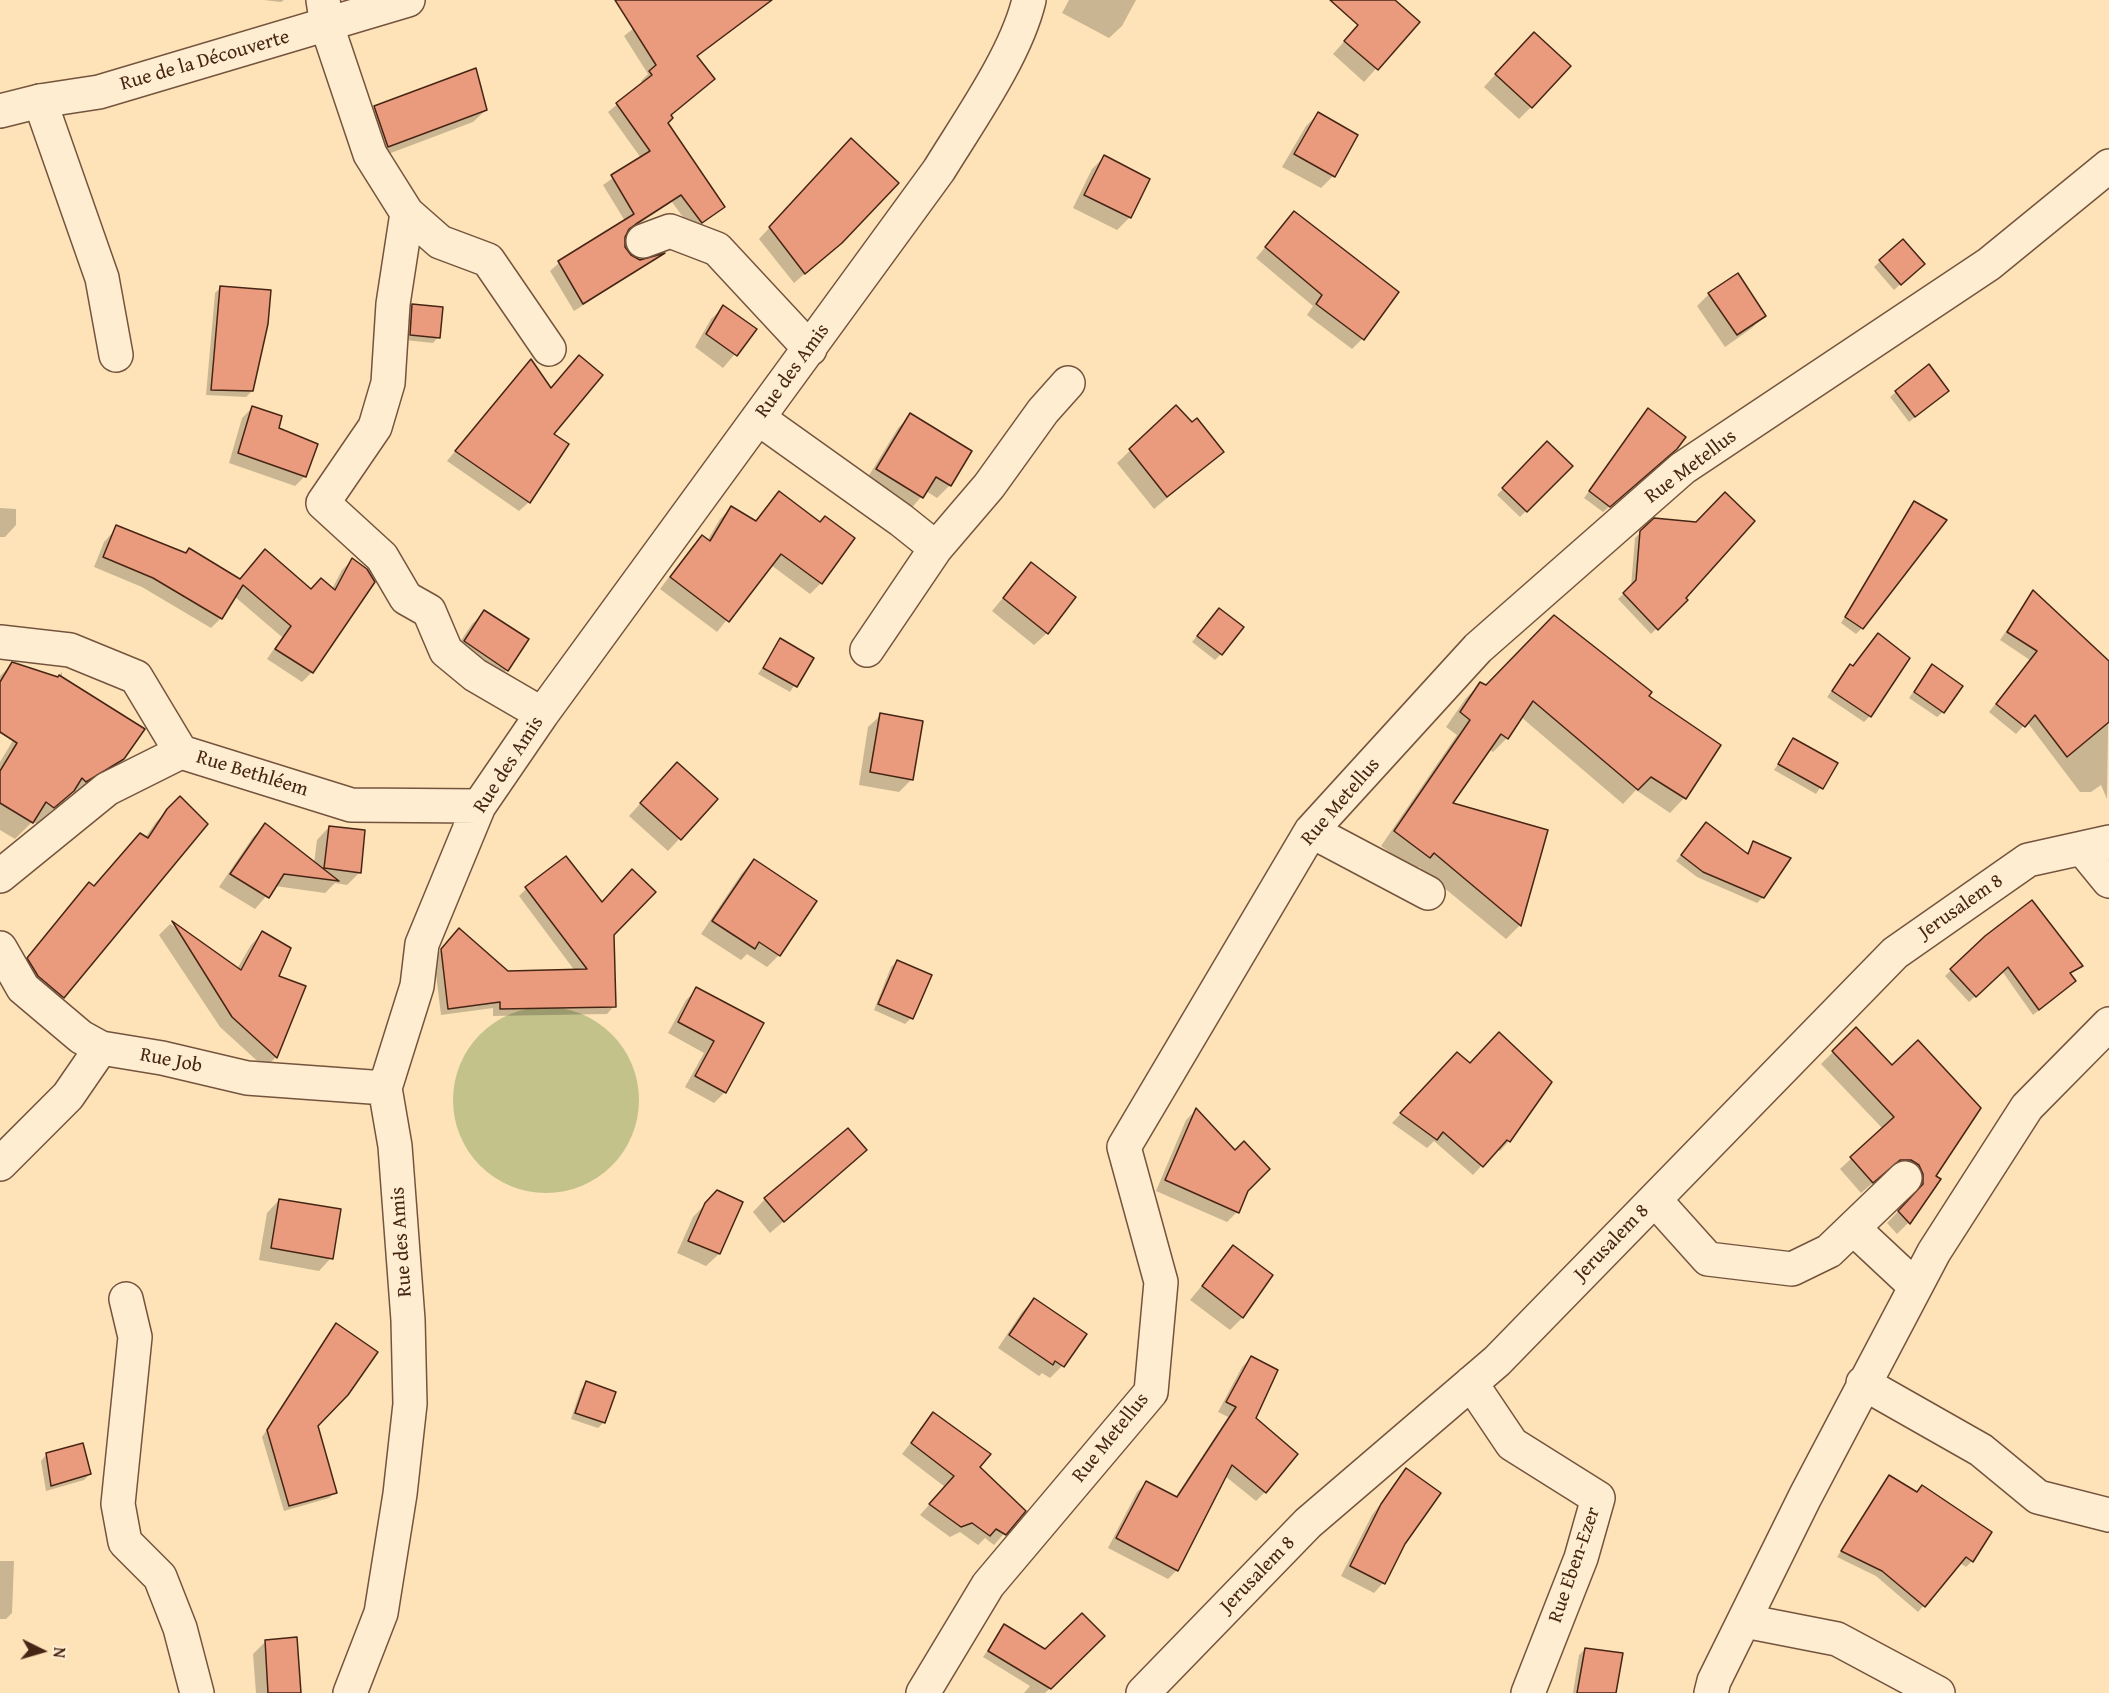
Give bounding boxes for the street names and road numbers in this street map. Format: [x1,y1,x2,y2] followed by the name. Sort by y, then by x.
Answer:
[118,25,292,97] street label: Rue de la Découverte
[751,319,835,423] street label: Rue des Amis
[1641,425,1741,509] street label: Rue Metellus
[469,712,549,818] street label: Rue des Amis
[193,746,311,802] street label: Rue Bethléem
[1296,753,1386,851] street label: Rue Metellus
[1914,869,2008,945] street label: Jerusalem 8
[138,1043,204,1079] street label: Rue Job
[386,1186,418,1298] street label: Rue des Amis
[1569,1200,1655,1286] street label: Jerusalem 8
[1068,1388,1154,1488] street label: Rue Metellus
[1544,1504,1606,1626] street label: Rue Eben-Ezer
[1215,1532,1301,1618] street label: Jerusalem 8

